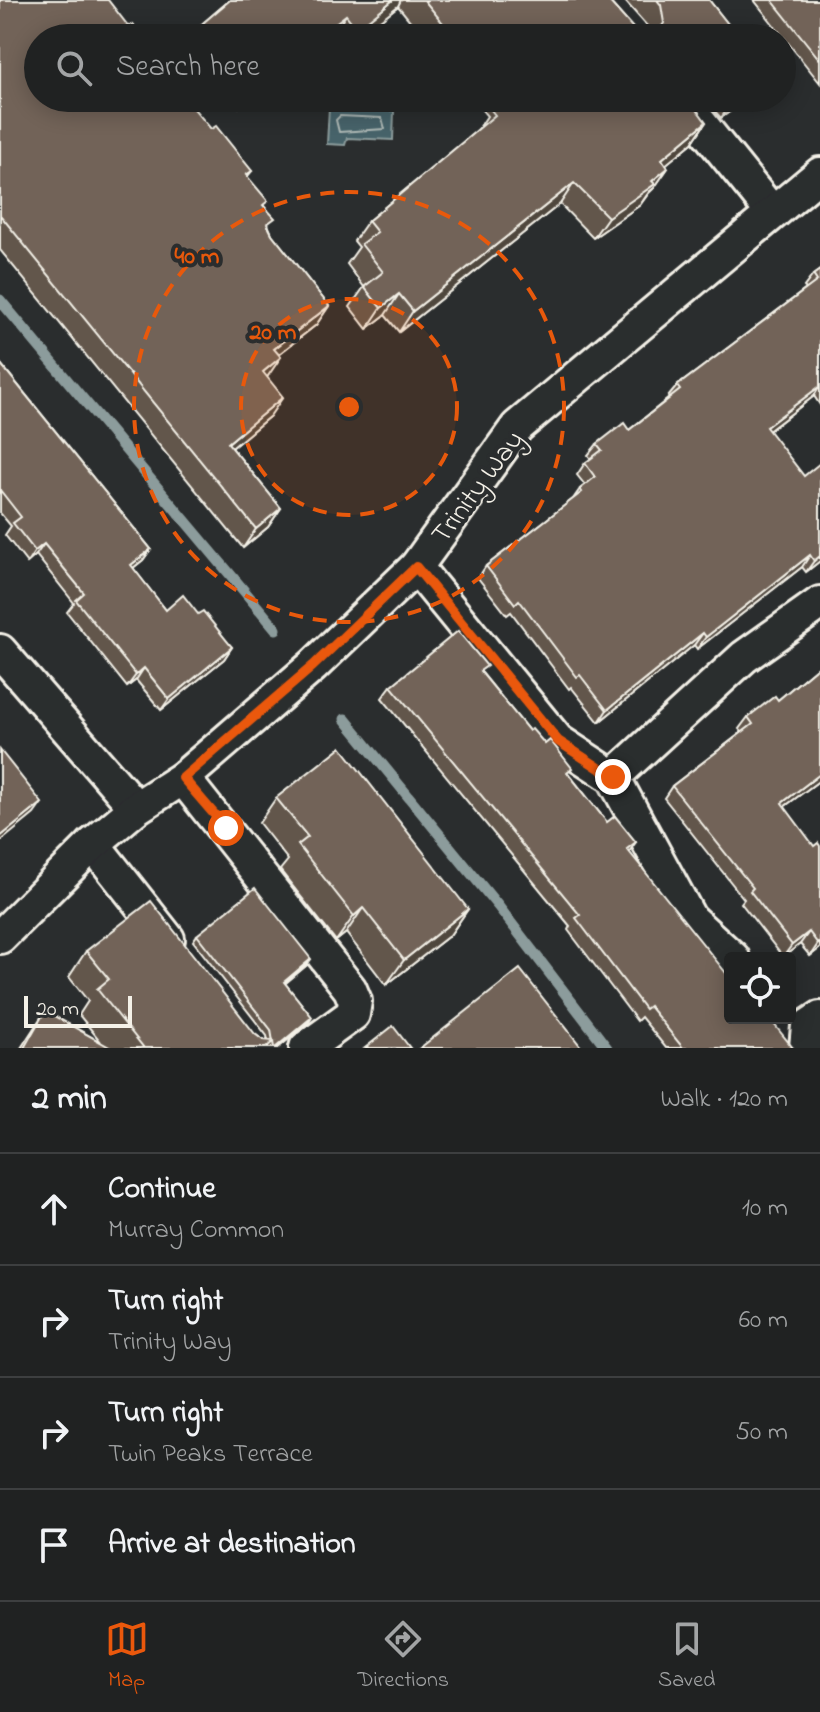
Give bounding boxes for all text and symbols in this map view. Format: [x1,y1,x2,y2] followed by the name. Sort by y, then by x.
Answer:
[24,24,796,112] search box
[52,46,96,90] icon: search
[116,46,260,90] text: Search here
[175,240,220,275] text: 40 m
[249,316,297,351] text: 20 m
[335,393,363,421] centre of rings
[422,423,535,554] street label: Trinity Way
[595,759,631,795] route end
[208,810,244,846] route start
[724,952,796,1024] map controls
[724,952,796,1024] button: locate
[24,992,132,1028] scale bar
[36,994,79,1026] text: 20 m
[32,1075,107,1125] text: 2 min
[660,1081,788,1119] text: Walk · 120 m
[108,1168,216,1212] text: Continue
[32,1187,76,1231] icon: ahead
[742,1190,788,1228] text: 10 m
[108,1212,284,1250] text: Murray Common
[108,1280,223,1324] text: Turn right
[32,1299,76,1343] icon: right
[739,1302,788,1340] text: 60 m
[108,1324,231,1362] text: Trinity Way
[108,1392,223,1436] text: Turn right
[32,1411,76,1455] icon: right
[735,1414,788,1452] text: 50 m
[108,1436,313,1474] text: Twin Peaks Terrace
[32,1523,76,1567] icon: arrive
[108,1523,356,1567] text: Arrive at destination
[105,1617,149,1697] tab: Map
[358,1617,449,1697] tab: Directions
[658,1617,715,1697] tab: Saved

